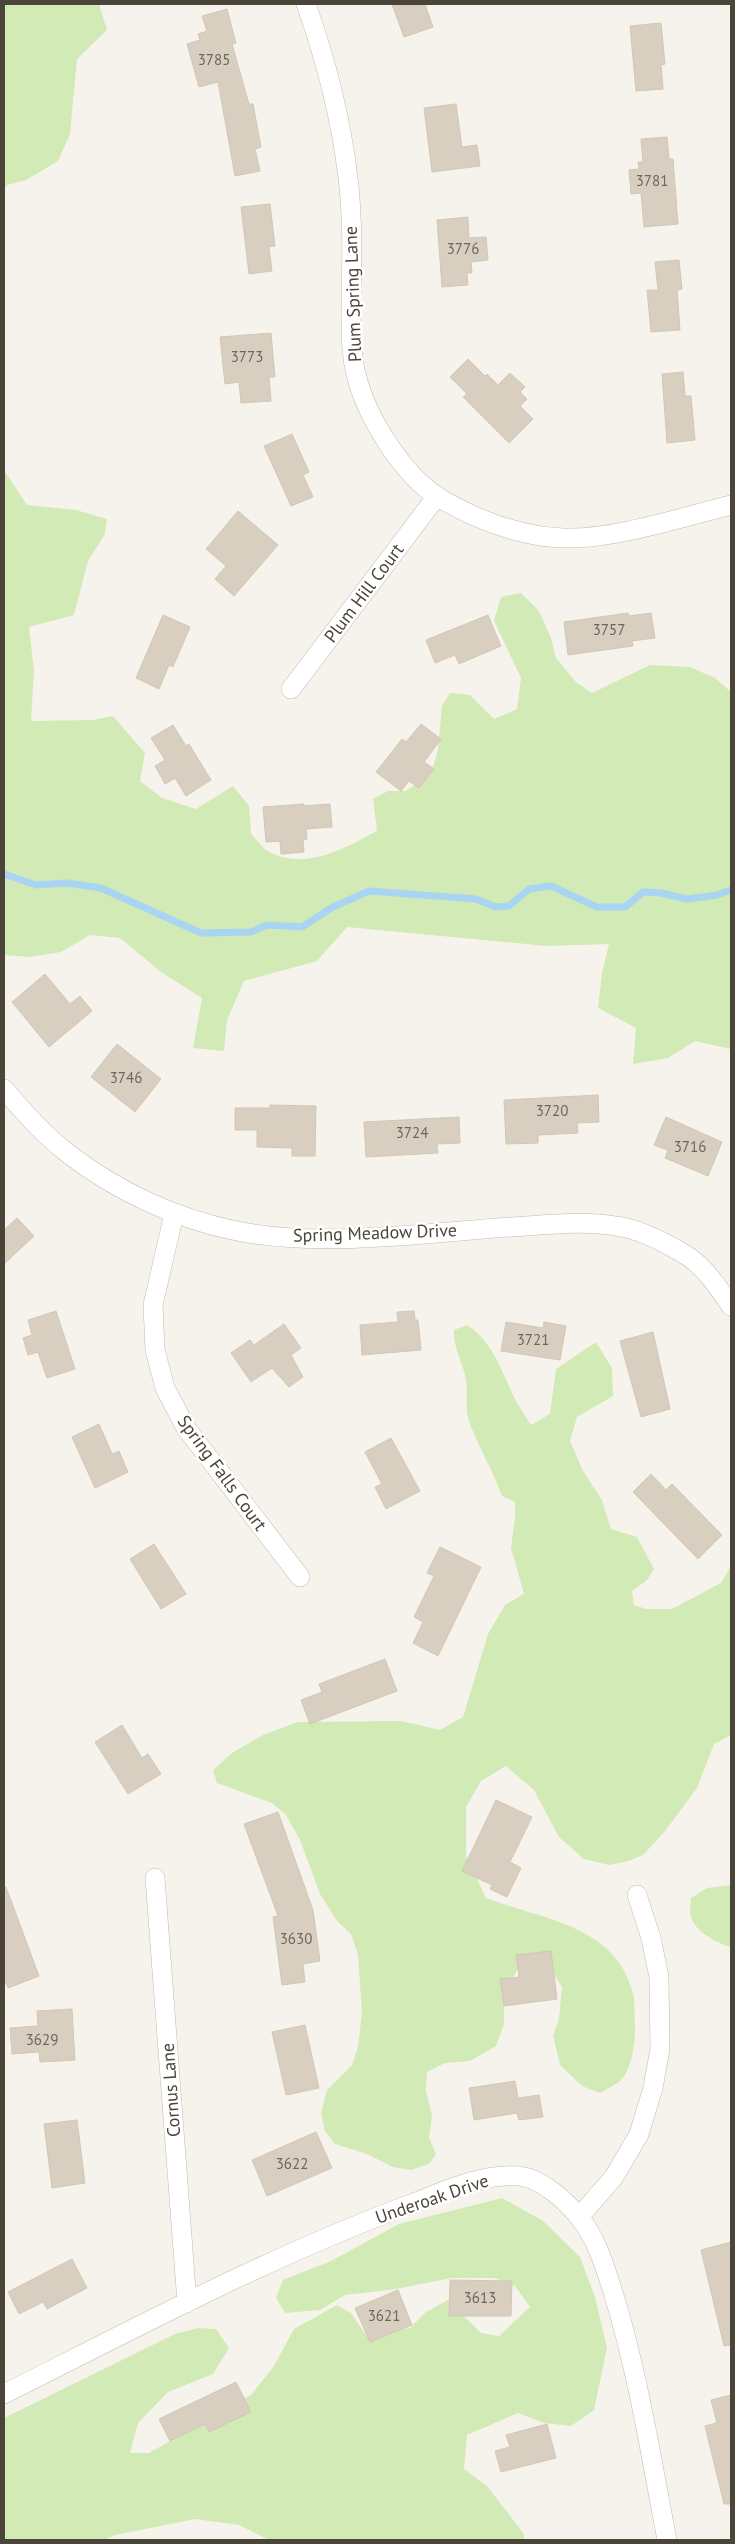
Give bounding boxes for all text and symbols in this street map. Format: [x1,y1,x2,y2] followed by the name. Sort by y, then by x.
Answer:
[198,50,230,69] house number: 3785
[636,171,668,190] house number: 3781
[339,226,366,362] street label: Plum Spring Lane
[447,239,479,258] house number: 3776
[231,347,263,366] house number: 3773
[319,538,408,647] street label: Plum Hill Court
[593,620,625,639] house number: 3757
[110,1068,142,1087] house number: 3746
[536,1101,568,1120] house number: 3720
[396,1123,428,1142] house number: 3724
[674,1137,706,1156] house number: 3716
[293,1218,457,1247] street label: Spring Meadow Drive
[517,1330,549,1349] house number: 3721
[173,1410,272,1535] street label: Spring Falls Court
[280,1929,312,1948] house number: 3630
[26,2030,58,2049] house number: 3629
[156,2042,185,2138] street label: Cornus Lane
[276,2154,308,2173] house number: 3622
[372,2168,492,2229] street label: Underoak Drive
[464,2288,496,2307] house number: 3613
[368,2306,400,2325] house number: 3621

